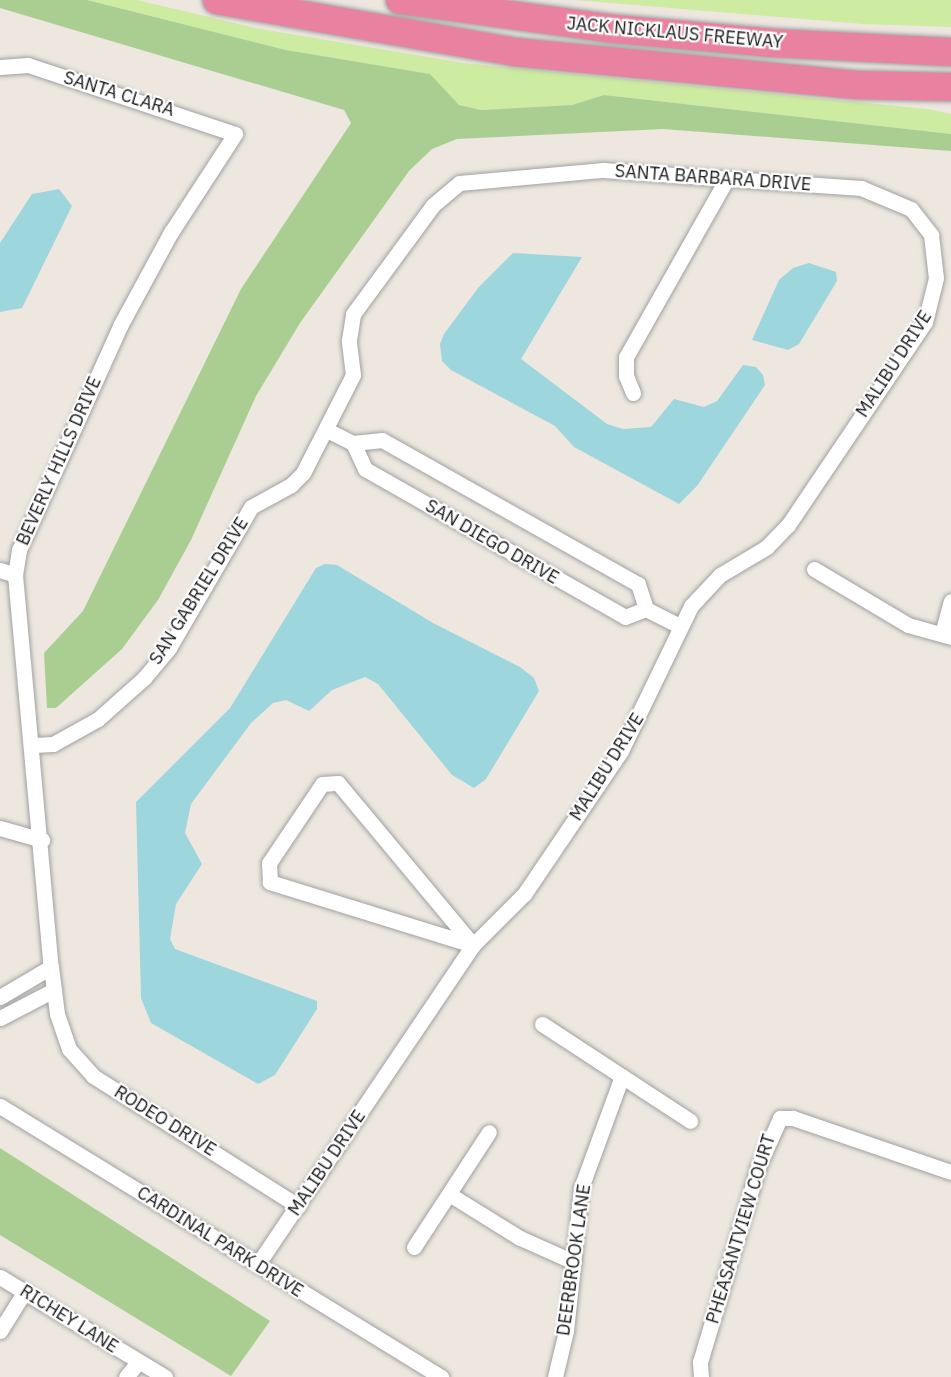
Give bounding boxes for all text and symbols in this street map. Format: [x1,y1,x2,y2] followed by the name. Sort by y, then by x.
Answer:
[566,13,784,53] street label: JACK NICKLAUS FREEWAY
[61,67,177,121] street label: SANTA CLARA
[614,160,812,196] street label: SANTA BARBARA DRIVE
[851,307,937,421] street label: MALIBU DRIVE
[12,373,106,549] street label: BEVERLY HILLS DRIVE
[421,495,563,589] street label: SAN DIEGO DRIVE
[145,513,253,669] street label: SAN GABRIEL DRIVE
[565,709,649,825] street label: MALIBU DRIVE
[110,1081,220,1161] street label: RODEO DRIVE
[284,1106,370,1220] street label: MALIBU DRIVE
[702,1132,780,1326] street label: PHEASANTVIEW COURT
[133,1182,307,1302] street label: CARDINAL PARK DRIVE
[553,1183,595,1337] street label: DEERBROOK LANE
[16,1280,122,1358] street label: RICHEY LANE

